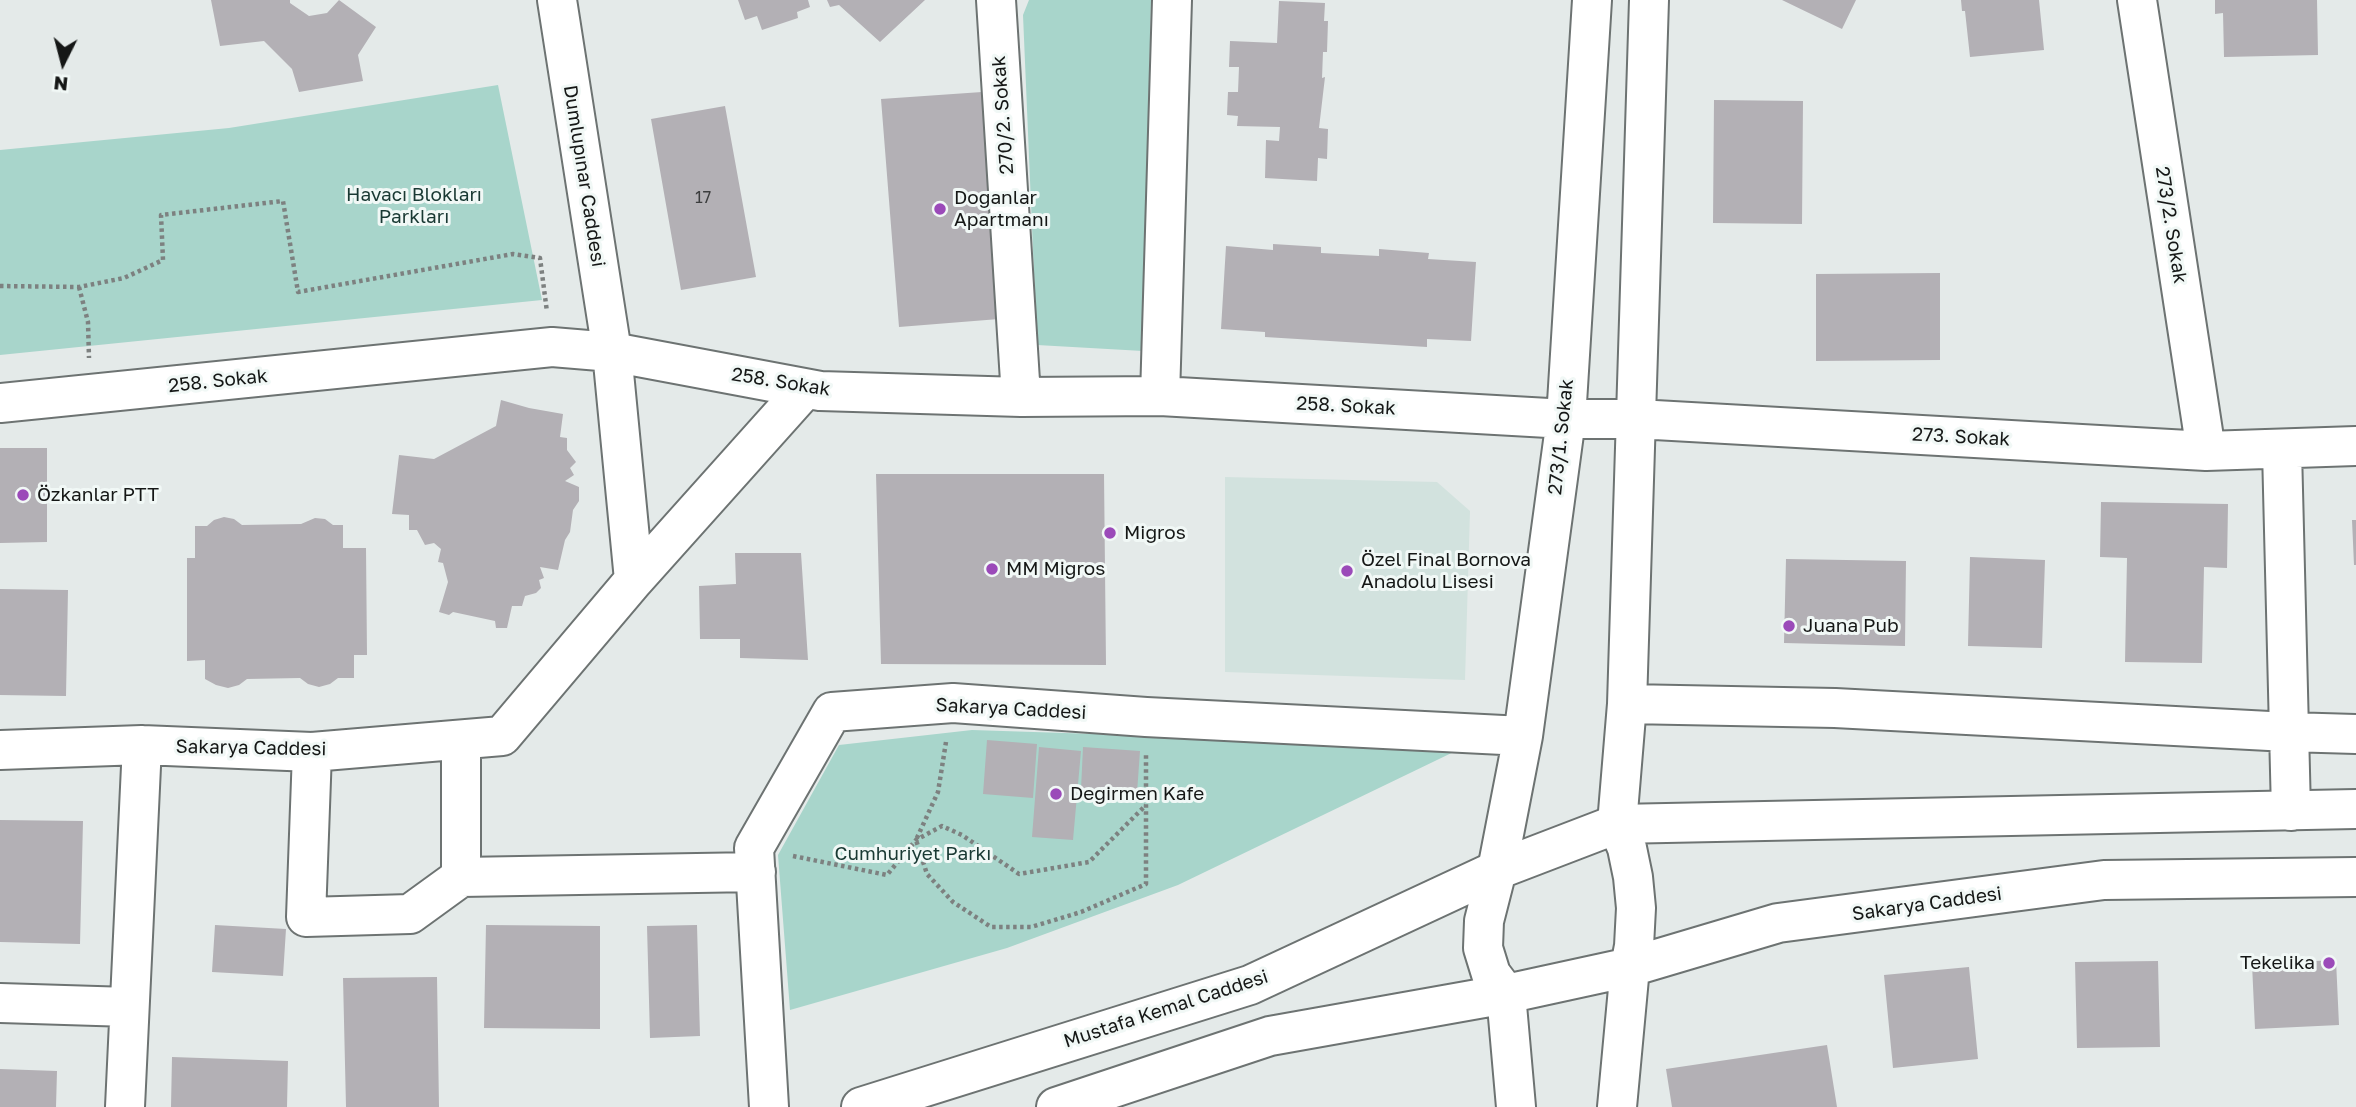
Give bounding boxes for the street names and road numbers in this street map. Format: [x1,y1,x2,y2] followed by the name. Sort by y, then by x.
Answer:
[987,55,1019,175] street label: 270/2. Sokak
[558,83,610,269] street label: Dumlupınar Caddesi
[2150,165,2192,285] street label: 273/2. Sokak
[730,363,832,401] street label: 258. Sokak
[167,364,269,398] street label: 258. Sokak
[1544,378,1578,496] street label: 273/1. Sokak
[1296,392,1396,420] street label: 258. Sokak
[1911,423,2011,451] street label: 273. Sokak
[935,694,1087,724] street label: Sakarya Caddesi
[175,735,327,761] street label: Sakarya Caddesi
[1851,882,2003,926] street label: Sakarya Caddesi
[1061,965,1271,1053] street label: Mustafa Kemal Caddesi

